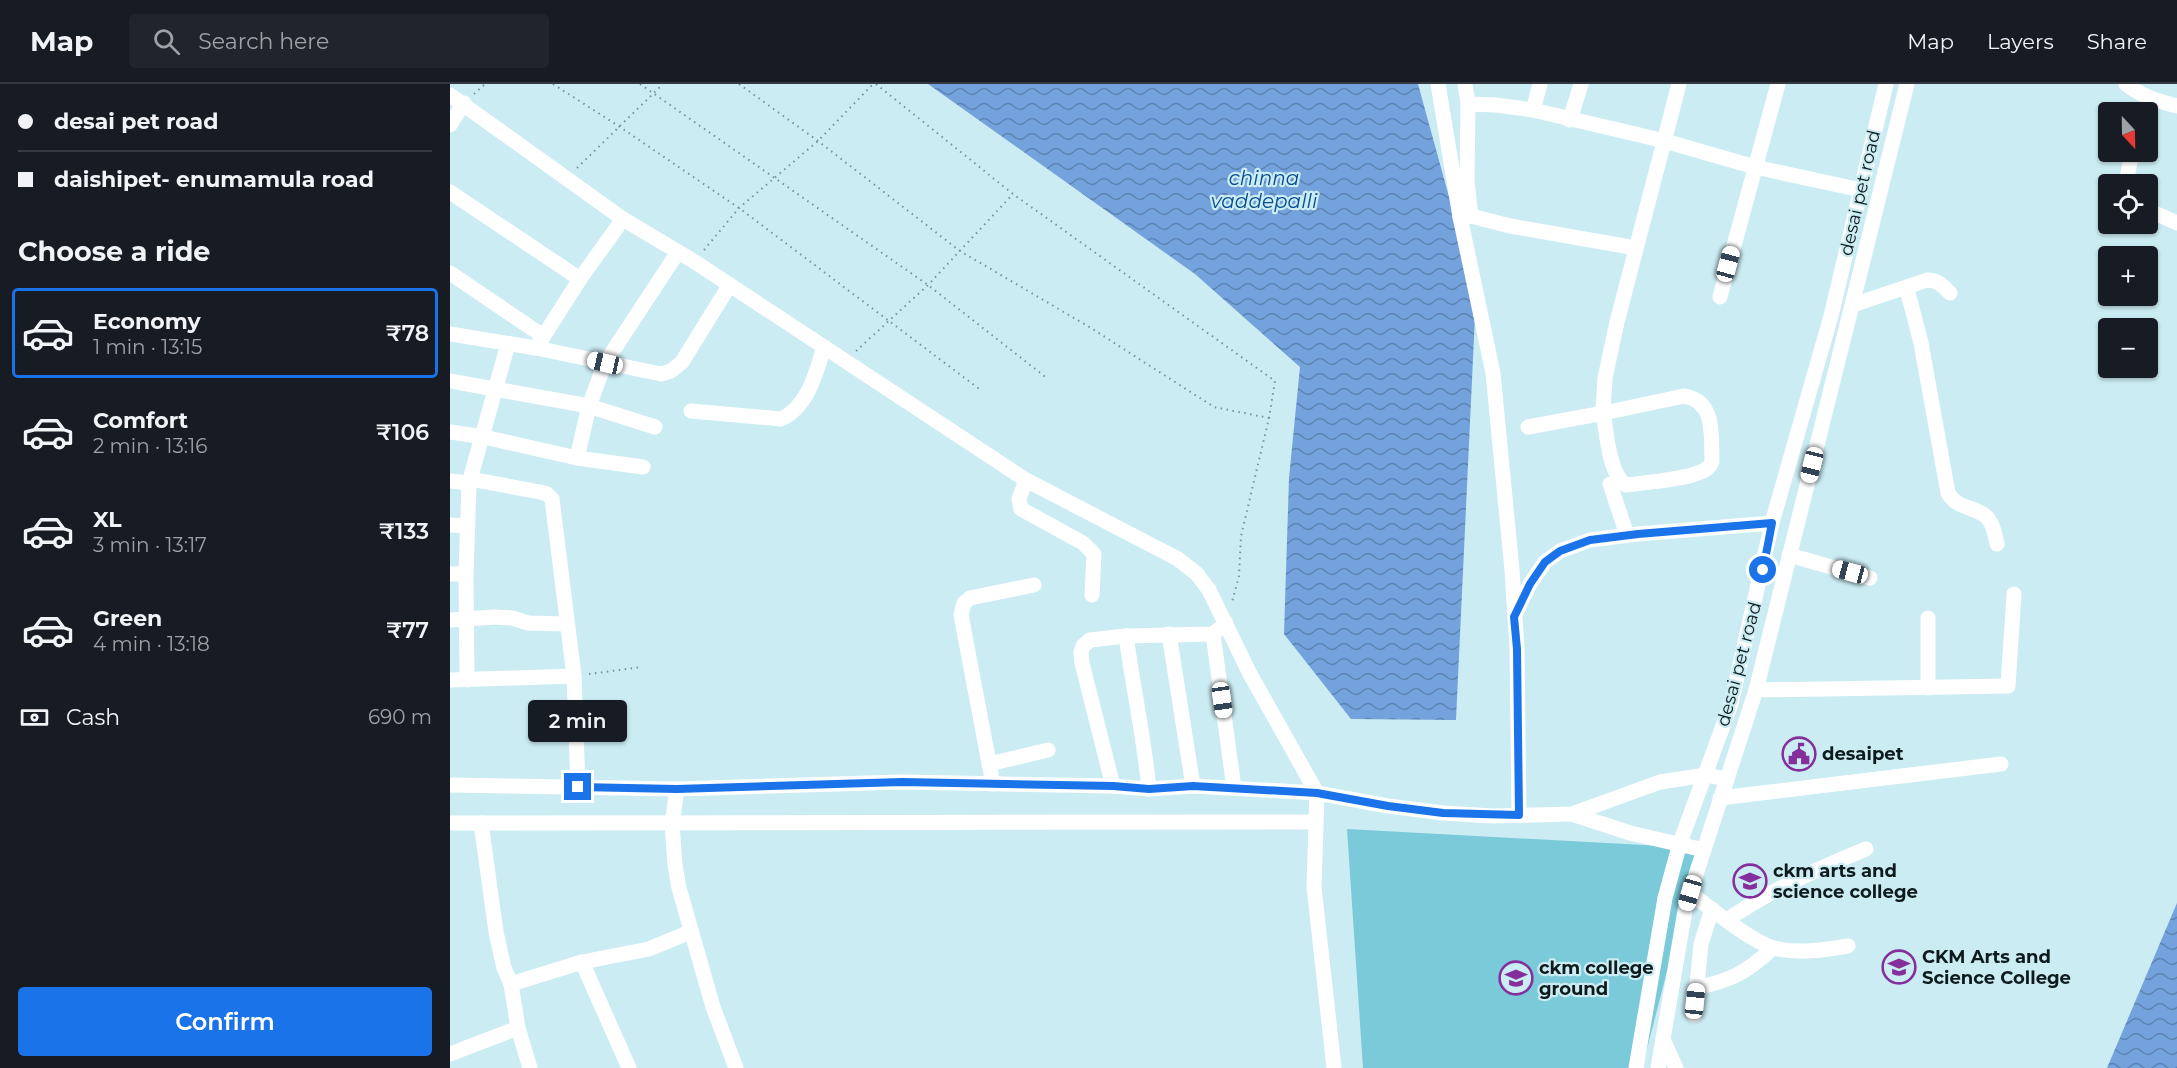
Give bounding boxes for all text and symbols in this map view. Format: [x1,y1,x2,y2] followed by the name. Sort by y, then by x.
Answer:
[129,14,549,68] search box
[30,24,93,58] text: Map
[150,25,183,58] icon: search
[198,28,329,55] text: Search here
[1907,29,1954,54] text: Map
[1987,29,2054,54] text: Layers
[2087,29,2147,54] text: Share
[2098,102,2158,162] north arrow
[2098,102,2158,378] map controls
[54,108,218,135] text: desai pet road
[1835,128,1885,258] street label: desai pet road
[54,166,374,193] text: daishipet- enumamula road
[1211,166,1318,213] water label: chinna vaddepalli
[2098,174,2158,234] button: locate
[18,235,210,268] text: Choose a ride
[1715,244,1741,284] car
[2098,246,2158,306] button: +
[21,306,75,360] icon: car
[93,308,201,335] text: Economy
[2098,318,2158,378] button: −
[386,320,429,347] text: ₹78
[93,335,202,359] text: 1 min · 13:15
[585,350,625,376] car
[21,405,75,459] icon: car
[93,407,188,434] text: Comfort
[376,419,429,446] text: ₹106
[93,434,207,458] text: 2 min · 13:16
[1799,445,1825,485] car
[21,504,75,558] icon: car
[93,506,122,533] text: XL
[379,518,429,545] text: ₹133
[93,533,207,557] text: 3 min · 13:17
[1749,556,1776,583] route start
[1830,559,1870,585] car
[1712,599,1766,729] street label: desai pet road
[21,603,75,657] icon: car
[93,605,162,632] text: Green
[386,617,429,644] text: ₹77
[93,632,210,656] text: 4 min · 13:18
[1211,681,1233,719] car
[528,700,628,742] callout: 2 min
[18,701,51,734] icon: cash
[66,704,120,731] text: Cash
[368,705,432,729] text: 690 m
[549,709,606,733] text: 2 min
[1781,736,1817,772] public building icon: desaipet
[1822,743,1904,765] place label: desaipet
[564,773,591,800] route end
[1773,860,1918,903] place label: ckm arts and science college
[1732,863,1768,899] school or university icon: ckm arts and science college
[1676,873,1704,913] car
[1922,946,2071,989] place label: CKM Arts and Science College
[1881,949,1917,985] school or university icon: CKM Arts and Science College
[1539,957,1654,1000] place label: ckm college ground
[1498,960,1534,996] school or university icon: ckm college ground
[1684,982,1706,1020] car
[18,987,432,1056] button: Confirm

